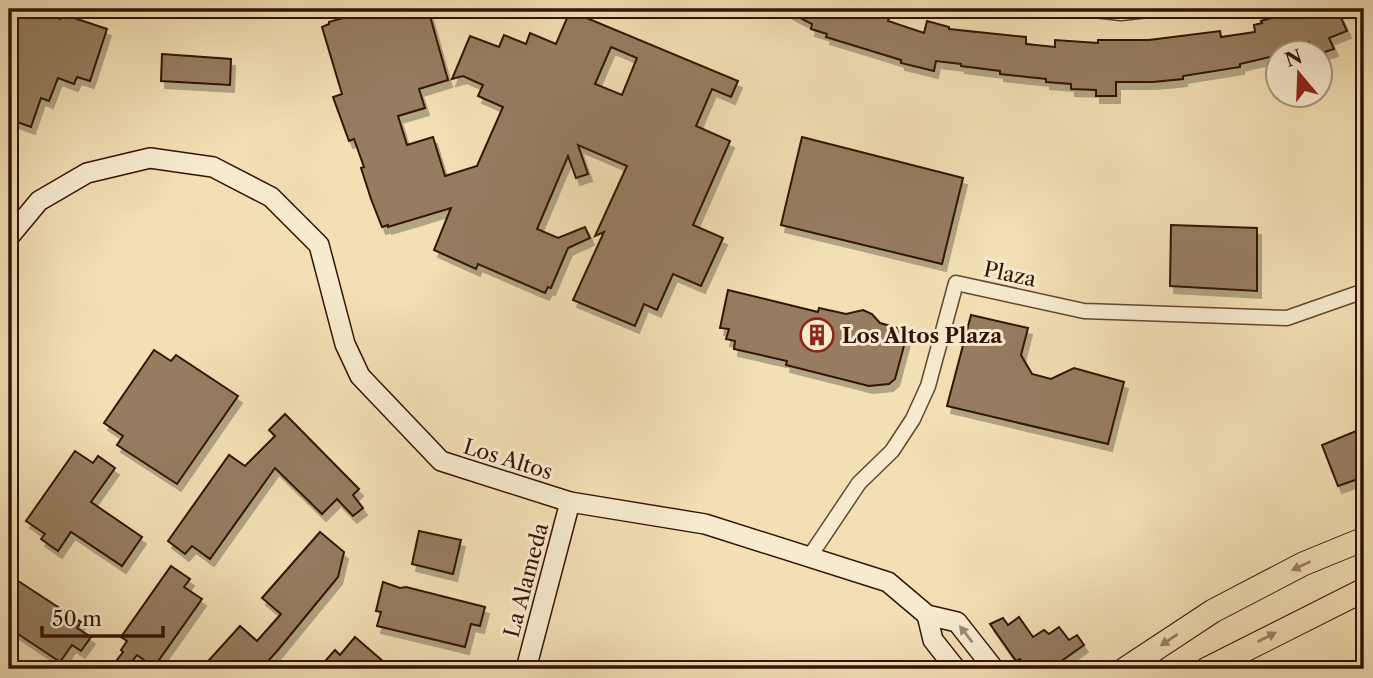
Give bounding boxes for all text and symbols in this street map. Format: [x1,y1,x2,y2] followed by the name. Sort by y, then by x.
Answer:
[1264,38,1334,108] north arrow
[1282,45,1305,72] text: N
[981,256,1039,292] street label: Plaza
[798,316,836,354] building icon: Los Altos Plaza
[842,323,1003,348] place label: Los Altos Plaza
[460,434,556,484] street label: Los Altos
[499,519,554,640] street label: La Alameda
[1291,560,1311,571] one-way arrow
[42,594,163,638] scale bar
[52,606,102,631] text: 50 m
[958,625,973,643] one-way arrow
[1257,632,1277,643] one-way arrow
[1160,633,1179,646] one-way arrow

